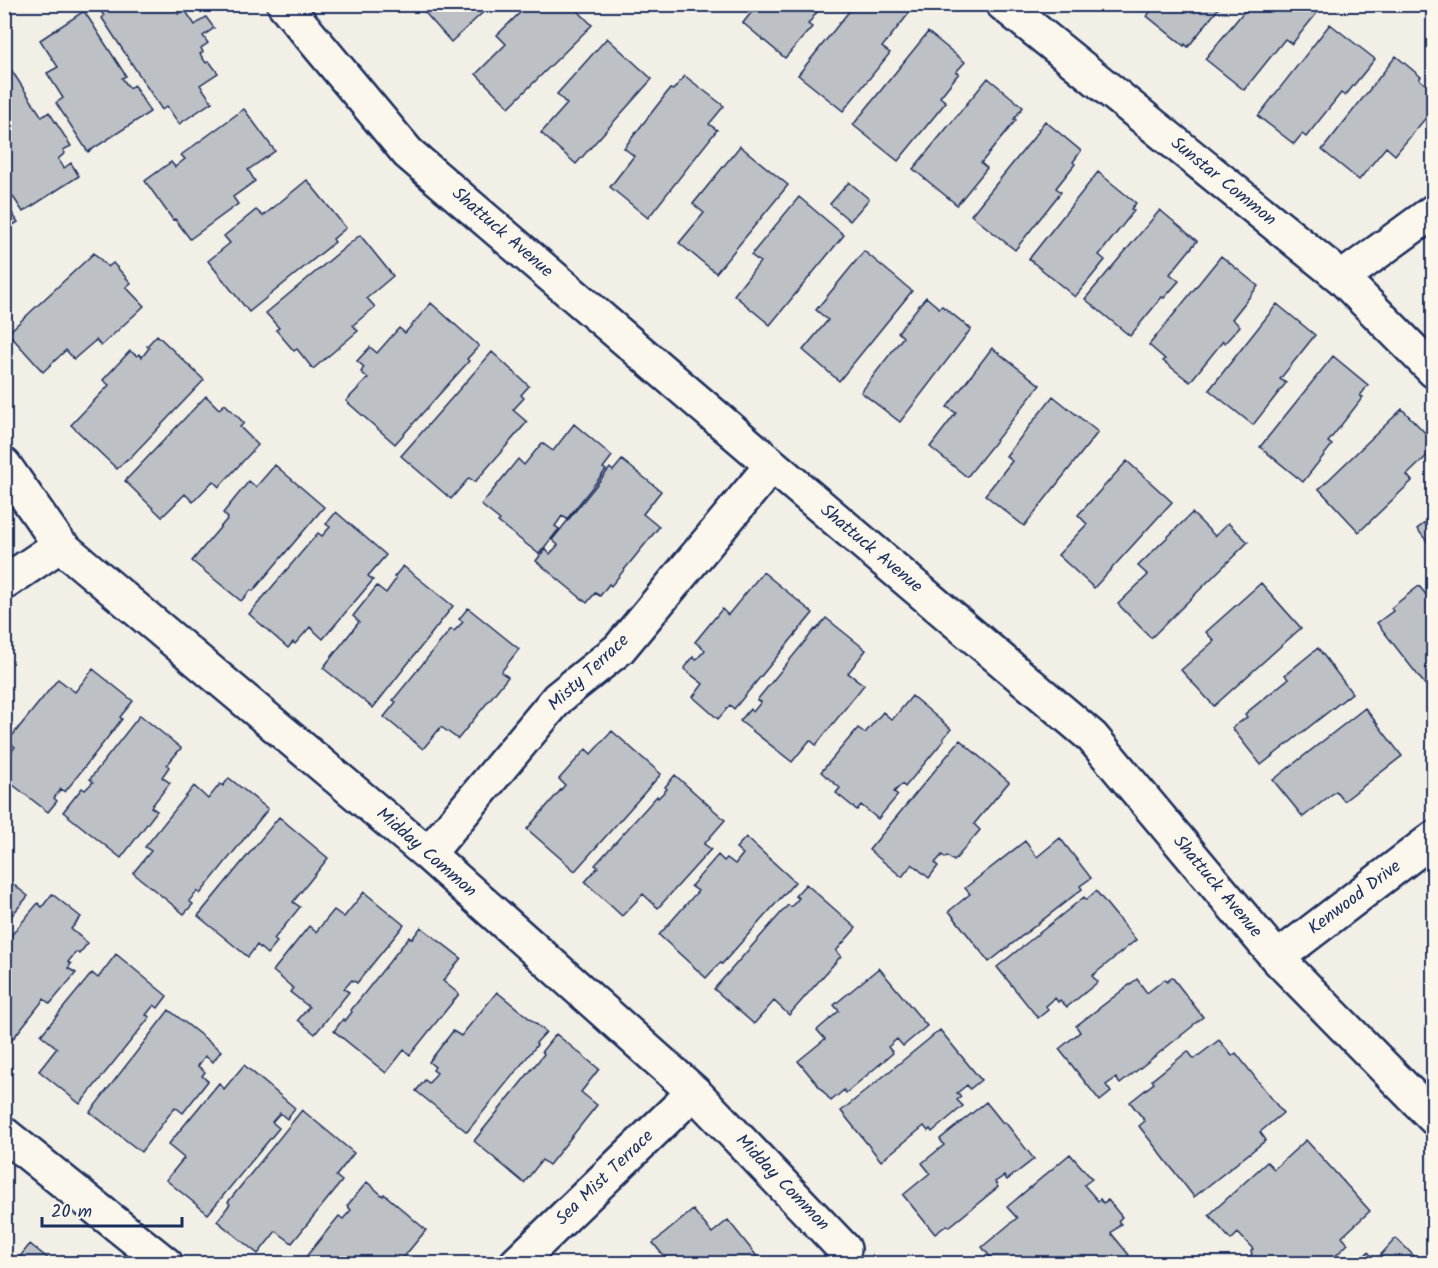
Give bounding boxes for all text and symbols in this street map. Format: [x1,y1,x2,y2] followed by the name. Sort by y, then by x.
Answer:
[1164,130,1282,234] street label: Sunstar Common
[445,180,559,286] street label: Shattuck Avenue
[813,497,929,601] street label: Shattuck Avenue
[541,627,637,719] street label: Misty Terrace
[369,801,483,905] street label: Midday Common
[1165,829,1269,945] street label: Shattuck Avenue
[1302,853,1408,943] street label: Kenwood Drive
[549,1123,661,1233] street label: Sea Mist Terrace
[728,1128,836,1238] street label: Midday Common
[42,1190,182,1228] scale bar
[51,1198,92,1227] text: 20 m

